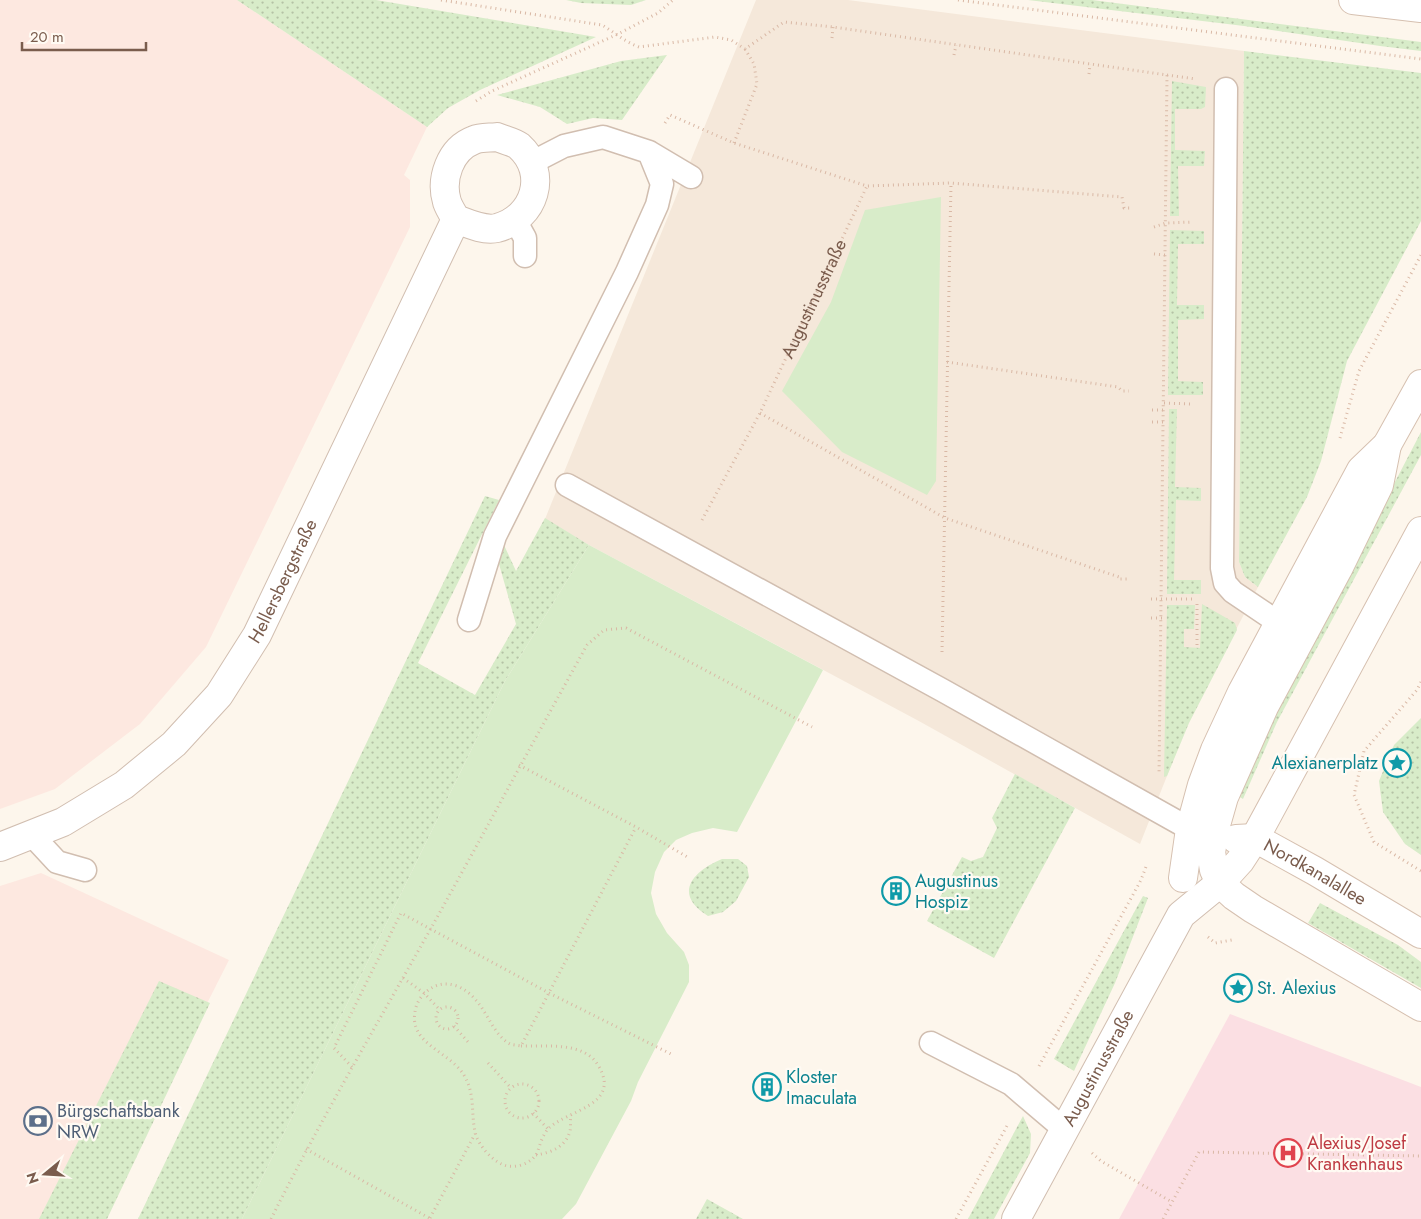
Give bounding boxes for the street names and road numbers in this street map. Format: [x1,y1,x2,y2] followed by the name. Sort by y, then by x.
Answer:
[775,235,853,363] street label: Augustinusstraße
[242,515,324,648] street label: Hellersbergstraße
[1259,832,1371,912] street label: Nordkanalallee
[1056,1005,1140,1131] street label: Augustinusstraße

